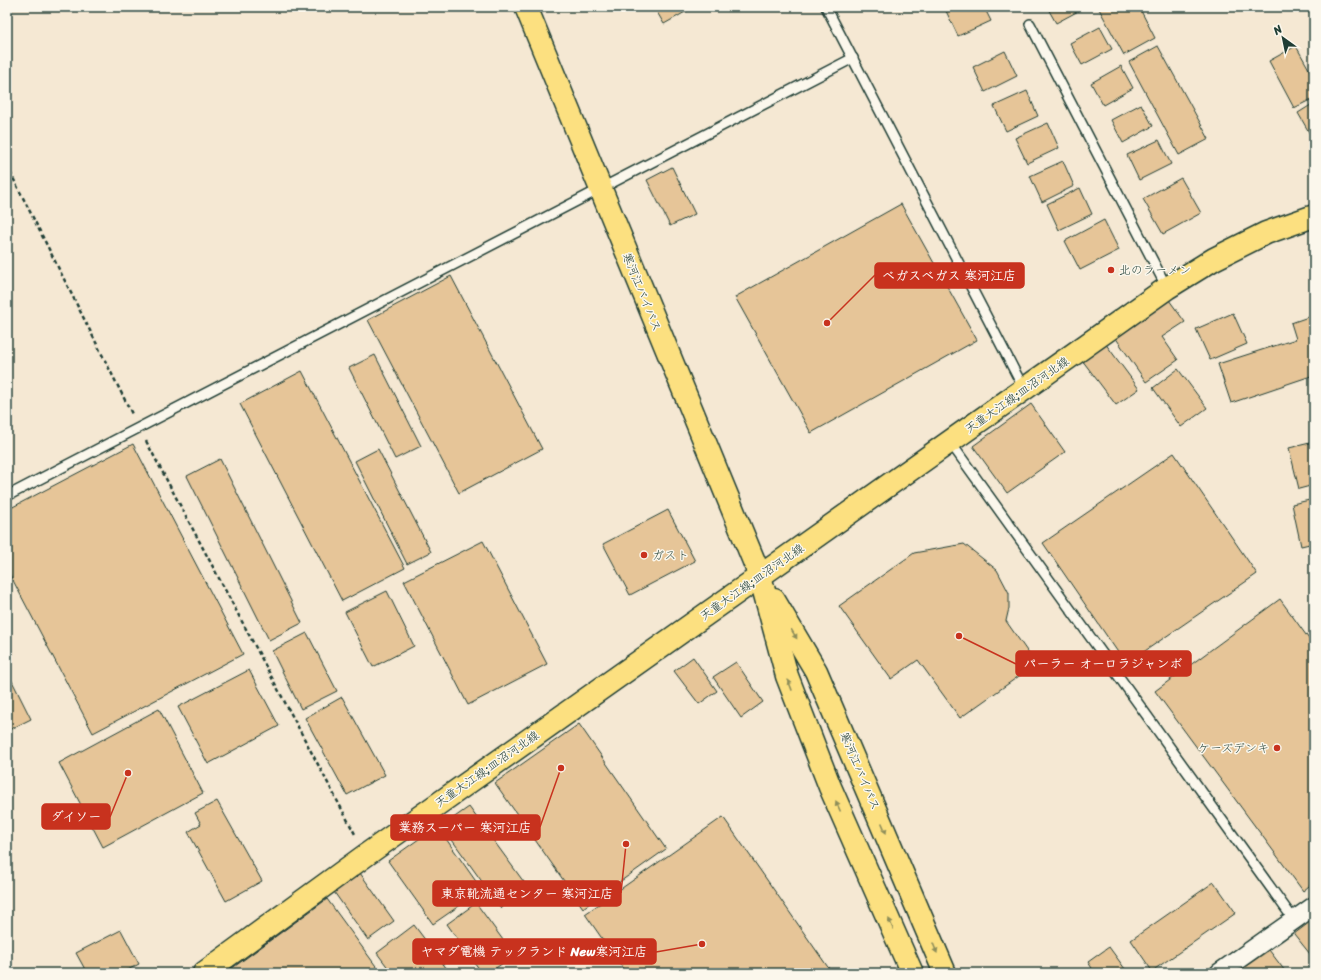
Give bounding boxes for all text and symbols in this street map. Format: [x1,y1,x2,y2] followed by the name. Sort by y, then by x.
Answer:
[1263,18,1303,58] north arrow
[1269,20,1287,41] text: N
[616,249,668,335] street label: 寒河江バイパス
[1119,259,1191,281] place label: 北のラーメン
[875,263,1024,288] callout: ベガスベガス 寒河江店
[882,264,1016,287] text: ベガスベガス 寒河江店
[1106,265,1116,275] marker: 北のラーメン
[960,351,1074,439] street label: 天童大江線;皿沼河北線
[695,538,809,626] street label: 天童大江線;皿沼河北線
[652,544,689,566] place label: ガスト
[639,550,649,560] marker: ガスト
[791,628,798,640] one-way arrow
[1016,651,1191,676] callout: パーラー オーロラジャンボ
[1024,652,1182,675] text: パーラー オーロラジャンボ
[787,678,793,690] one-way arrow
[430,725,544,813] street label: 天童大江線;皿沼河北線
[834,728,886,814] street label: 寒河江バイパス
[1198,737,1269,759] place label: ケーズデンキ
[1272,743,1282,753] marker: ケーズデンキ
[835,800,841,811] one-way arrow
[42,804,110,829] callout: ダイソー
[51,805,101,828] text: ダイソー
[391,815,540,840] callout: 業務スーパー 寒河江店
[399,816,531,839] text: 業務スーパー 寒河江店
[881,822,887,833] one-way arrow
[433,881,621,906] callout: 東京靴流通センター 寒河江店
[441,882,613,905] text: 東京靴流通センター 寒河江店
[888,919,894,930] one-way arrow
[413,939,656,964] callout: ヤマダ電機 テックランド New寒河江店
[421,940,647,963] text: ヤマダ電機 テックランド New寒河江店
[932,942,938,954] one-way arrow

